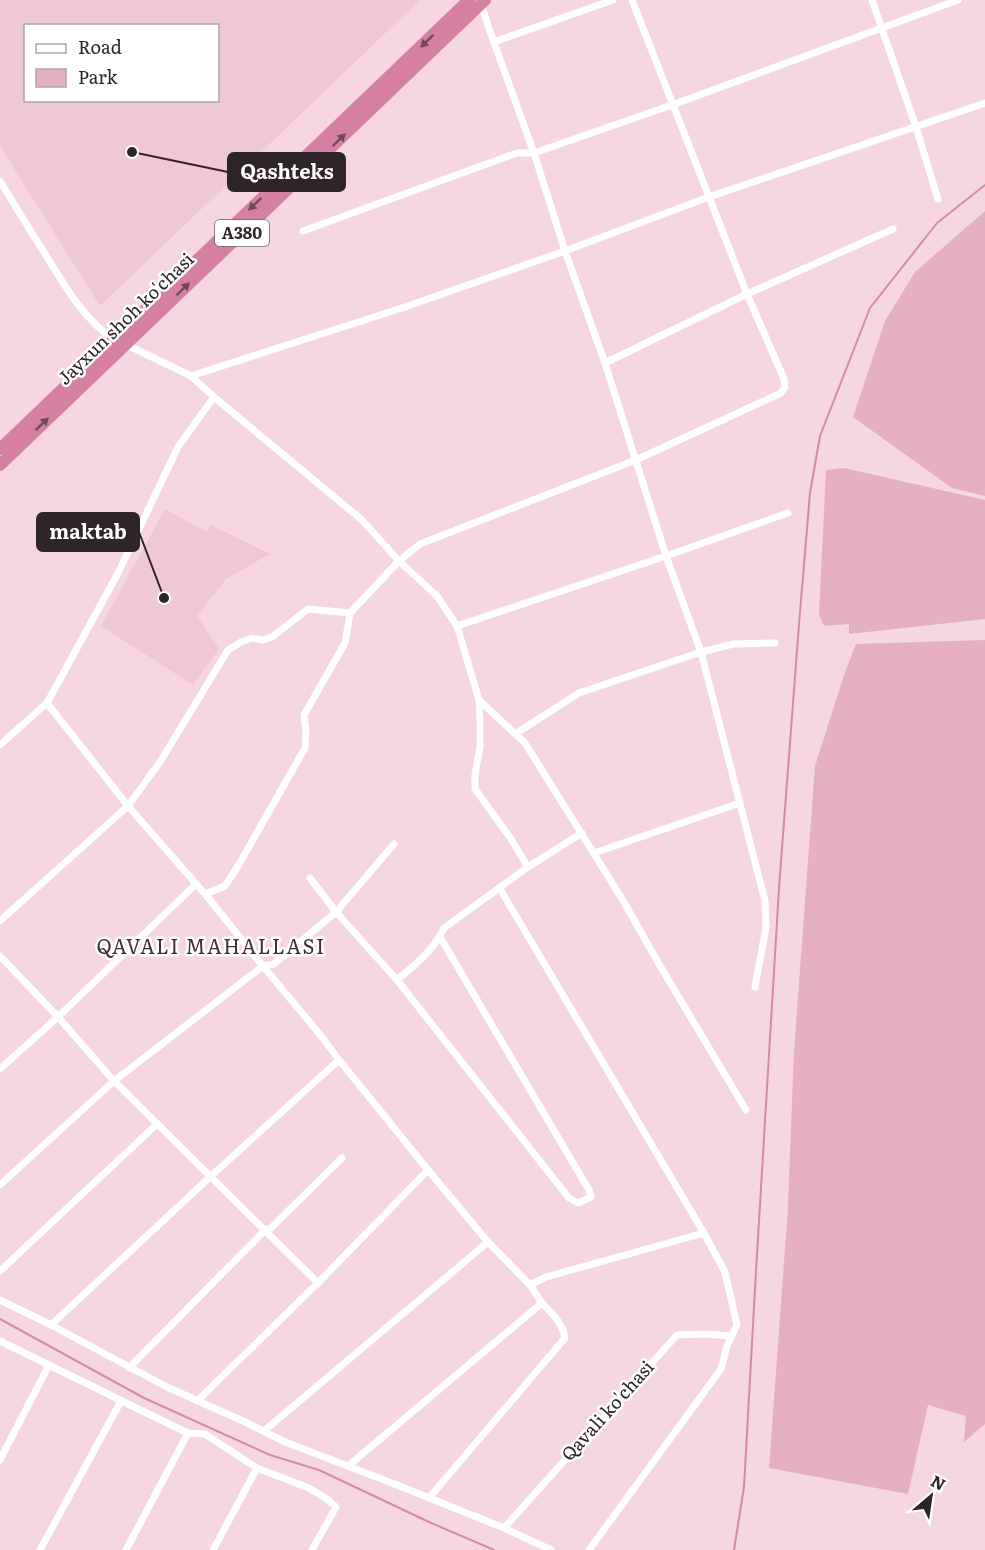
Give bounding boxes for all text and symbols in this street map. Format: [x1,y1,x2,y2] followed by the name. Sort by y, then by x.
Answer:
[24,24,219,102] legend
[78,33,122,60] text: Road
[419,34,434,48] one-way arrow
[78,63,119,90] text: Park
[332,134,346,148] one-way arrow
[228,153,345,191] callout: Qashteks
[240,155,334,185] text: Qashteks
[247,197,262,211] one-way arrow
[215,220,269,246] road number: A380
[51,246,199,390] street label: Jayxun shoh ko'chasi
[175,282,190,296] one-way arrow
[35,418,49,432] one-way arrow
[37,513,139,551] callout: maktab
[49,515,127,545] text: maktab
[96,930,326,960] district label: QAVALI MAHALLASI
[554,1354,660,1466] street label: Qavali ko'chasi
[901,1466,961,1526] north arrow
[927,1468,950,1496] text: N

